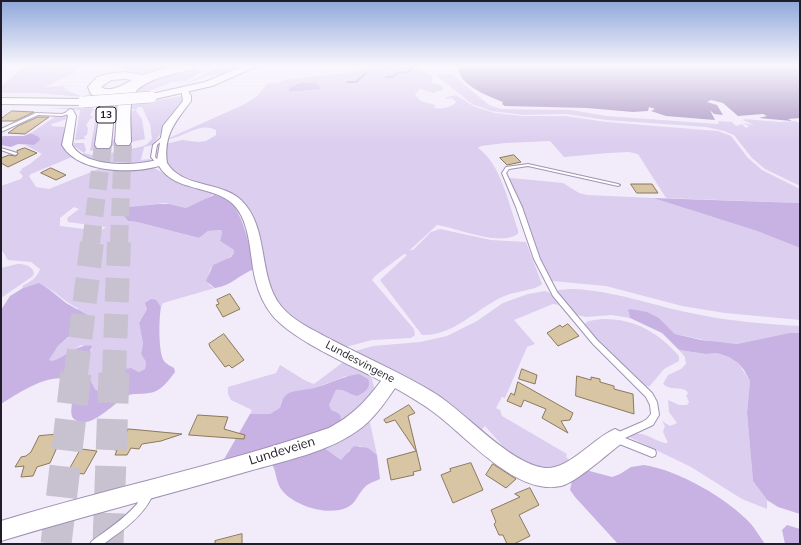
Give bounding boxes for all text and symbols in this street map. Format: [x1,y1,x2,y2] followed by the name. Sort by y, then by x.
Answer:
[96,107,116,123] road number: 13
[323,338,397,386] street label: Lundesvingene
[247,434,317,468] street label: Lundeveien

